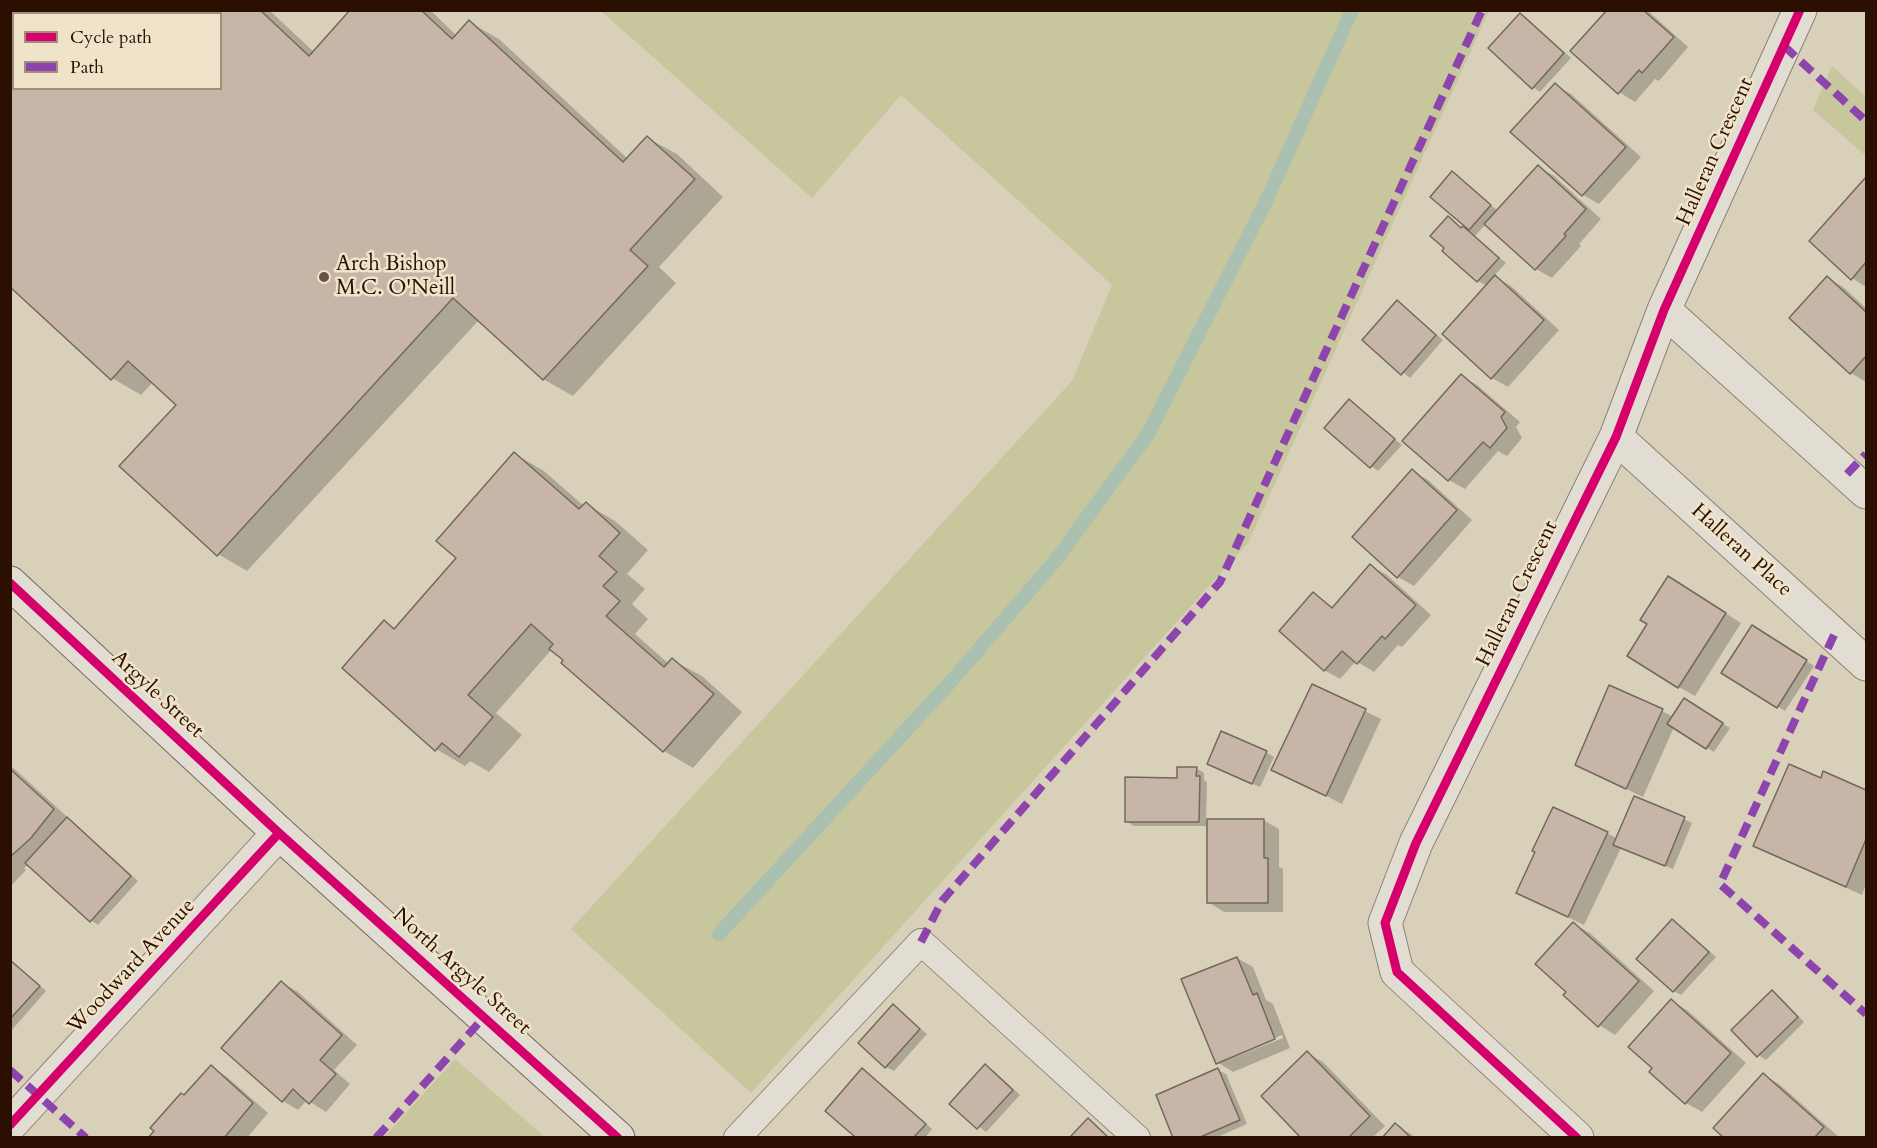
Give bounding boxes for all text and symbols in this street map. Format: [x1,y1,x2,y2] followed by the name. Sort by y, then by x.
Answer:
[12,12,222,90] legend
[70,25,152,50] text: Cycle path
[70,55,104,80] text: Path
[1672,74,1760,230] street label: Halleran Crescent
[336,252,455,302] place label: Arch Bishop M.C. O'Neill
[317,270,331,284] marker: Arch Bishop M.C. O'Neill
[1685,499,1797,603] street label: Halleran Place
[1472,517,1564,671] street label: Halleran Crescent
[106,646,208,744] street label: Argyle Street
[63,894,201,1040] street label: Woodward Avenue
[387,903,535,1041] street label: North Argyle Street

